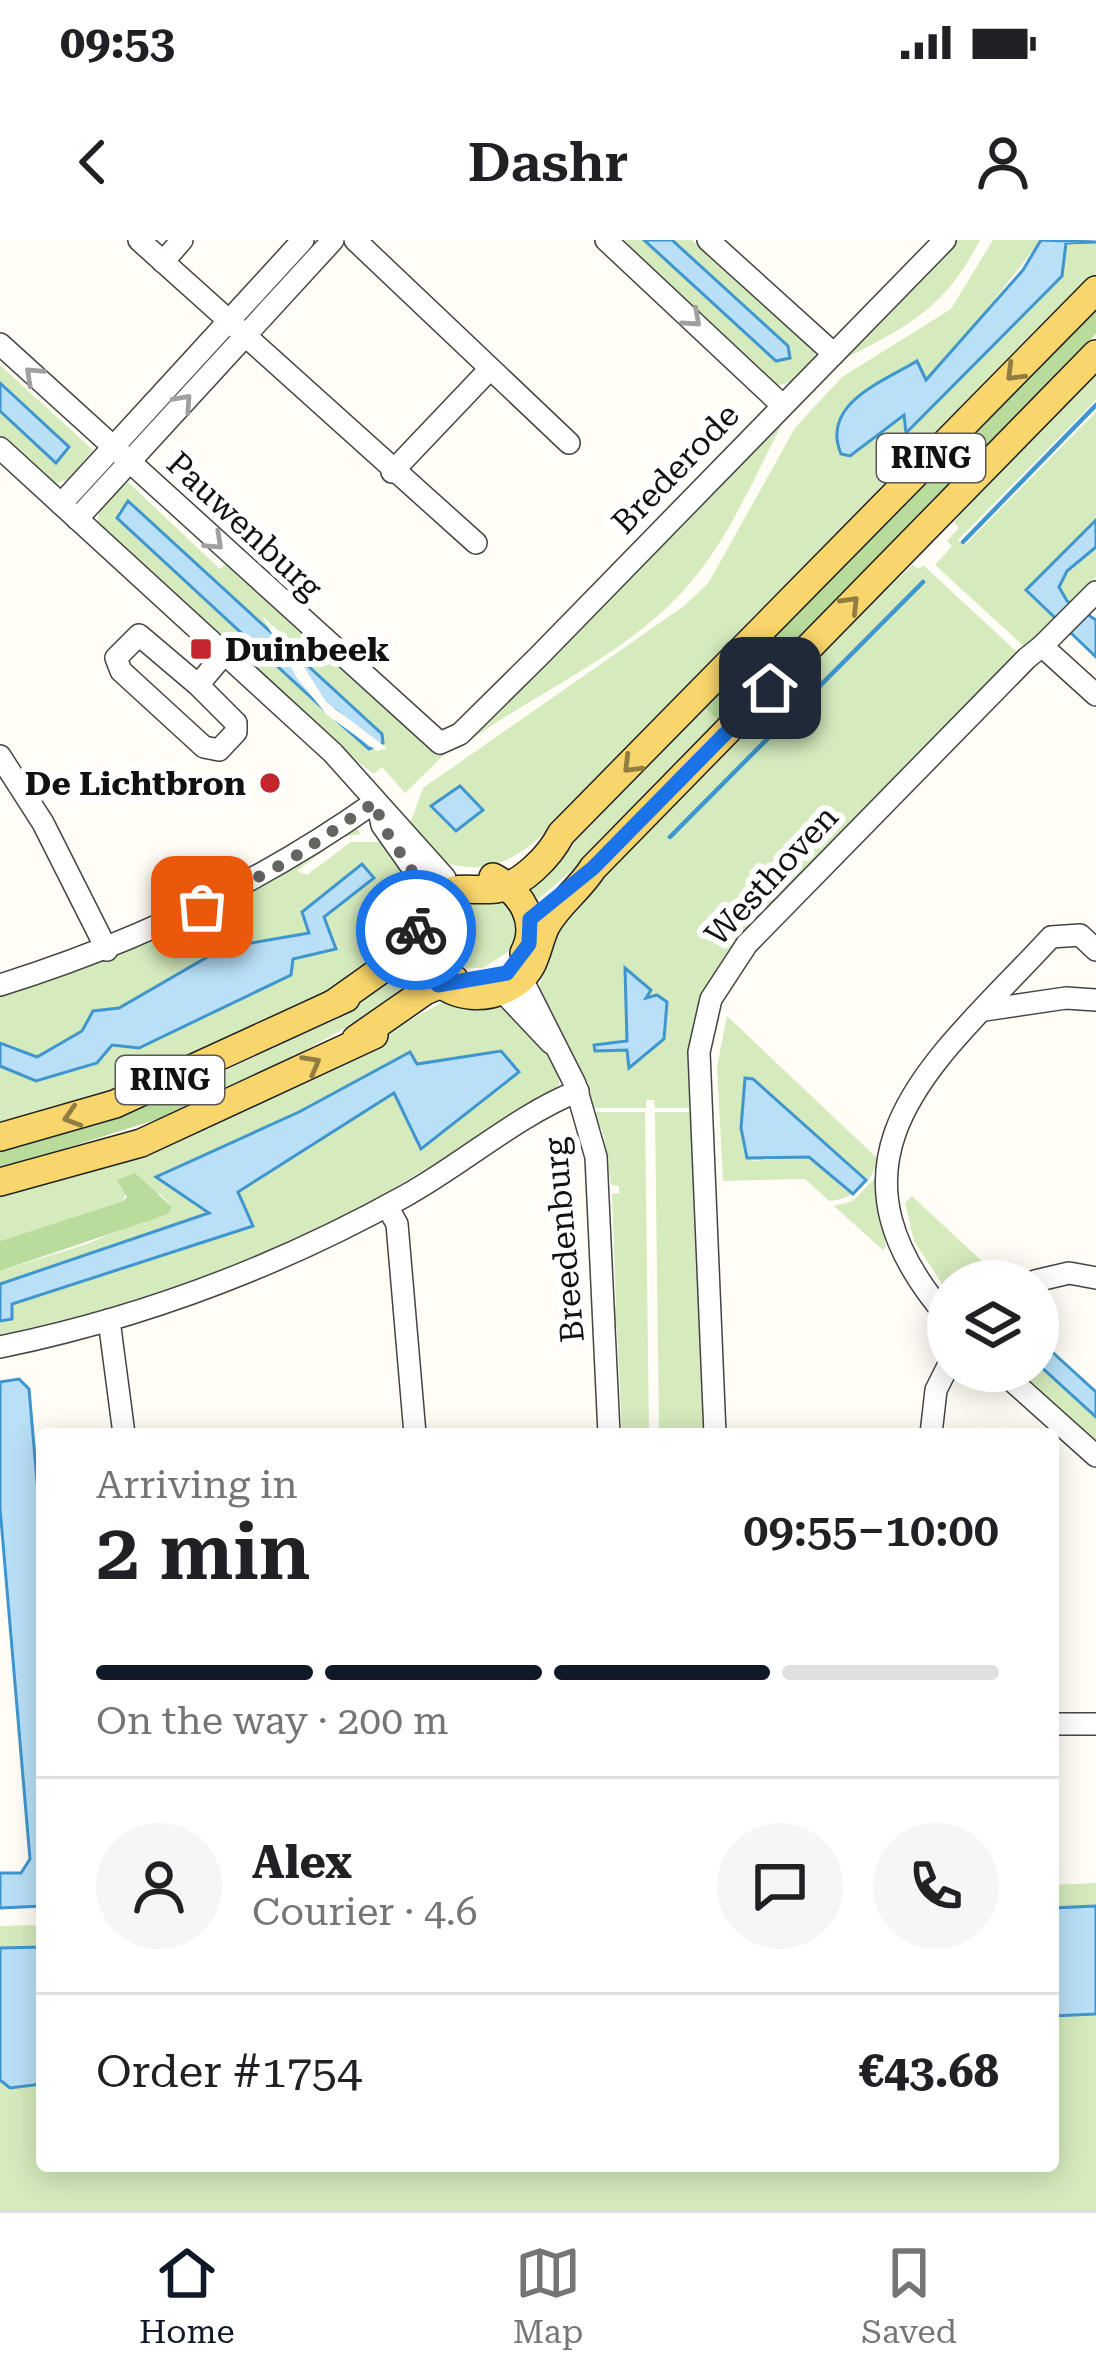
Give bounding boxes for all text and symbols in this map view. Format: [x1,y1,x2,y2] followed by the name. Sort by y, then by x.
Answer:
[60,16,175,69] text: 09:53
[60,129,126,195] icon: back
[970,129,1036,195] icon: person
[468,131,628,194] text: Dashr
[679,305,700,326] one-way arrow
[1006,359,1028,381] one-way arrow
[26,368,47,389] one-way arrow
[170,394,192,415] one-way arrow
[604,395,747,541] street label: Brederode
[877,434,985,482] road number: RING
[159,444,330,607] street label: Pauwenburg
[201,527,223,549] one-way arrow
[837,596,859,618] one-way arrow
[225,630,390,669] place label: Duinbeek
[188,636,214,662] marker: Duinbeek
[719,637,821,739] pin
[737,655,803,721] icon: home
[623,750,645,772] one-way arrow
[25,764,246,803] place label: De Lichtbron
[257,770,283,796] marker: De Lichtbron
[697,797,846,953] street label: Westhoven
[151,856,253,958] pin
[356,870,476,990] courier
[169,874,235,940] icon: bag
[383,897,449,963] icon: bike
[299,1055,321,1078] one-way arrow
[116,1056,224,1104] road number: RING
[62,1103,83,1128] one-way arrow
[535,1136,592,1344] street label: Breedenburg
[927,1260,1059,1392] map controls
[927,1260,1059,1392] button: layers
[96,1462,298,1508] text: Arriving in
[743,1504,999,1557] text: 09:55–10:00
[96,1507,311,1598] text: 2 min
[96,1698,448,1744] text: On the way · 200 m
[96,1823,222,1949] button: person
[717,1823,843,1949] button: chat
[873,1823,999,1949] button: phone
[252,1836,352,1889] text: Alex
[252,1889,478,1935] text: Courier · 4.6
[96,2045,362,2098] text: Order #1754
[859,2045,999,2098] text: €43.68
[139,2240,235,2351] tab: Home
[513,2240,583,2351] tab: Map
[861,2240,957,2351] tab: Saved

